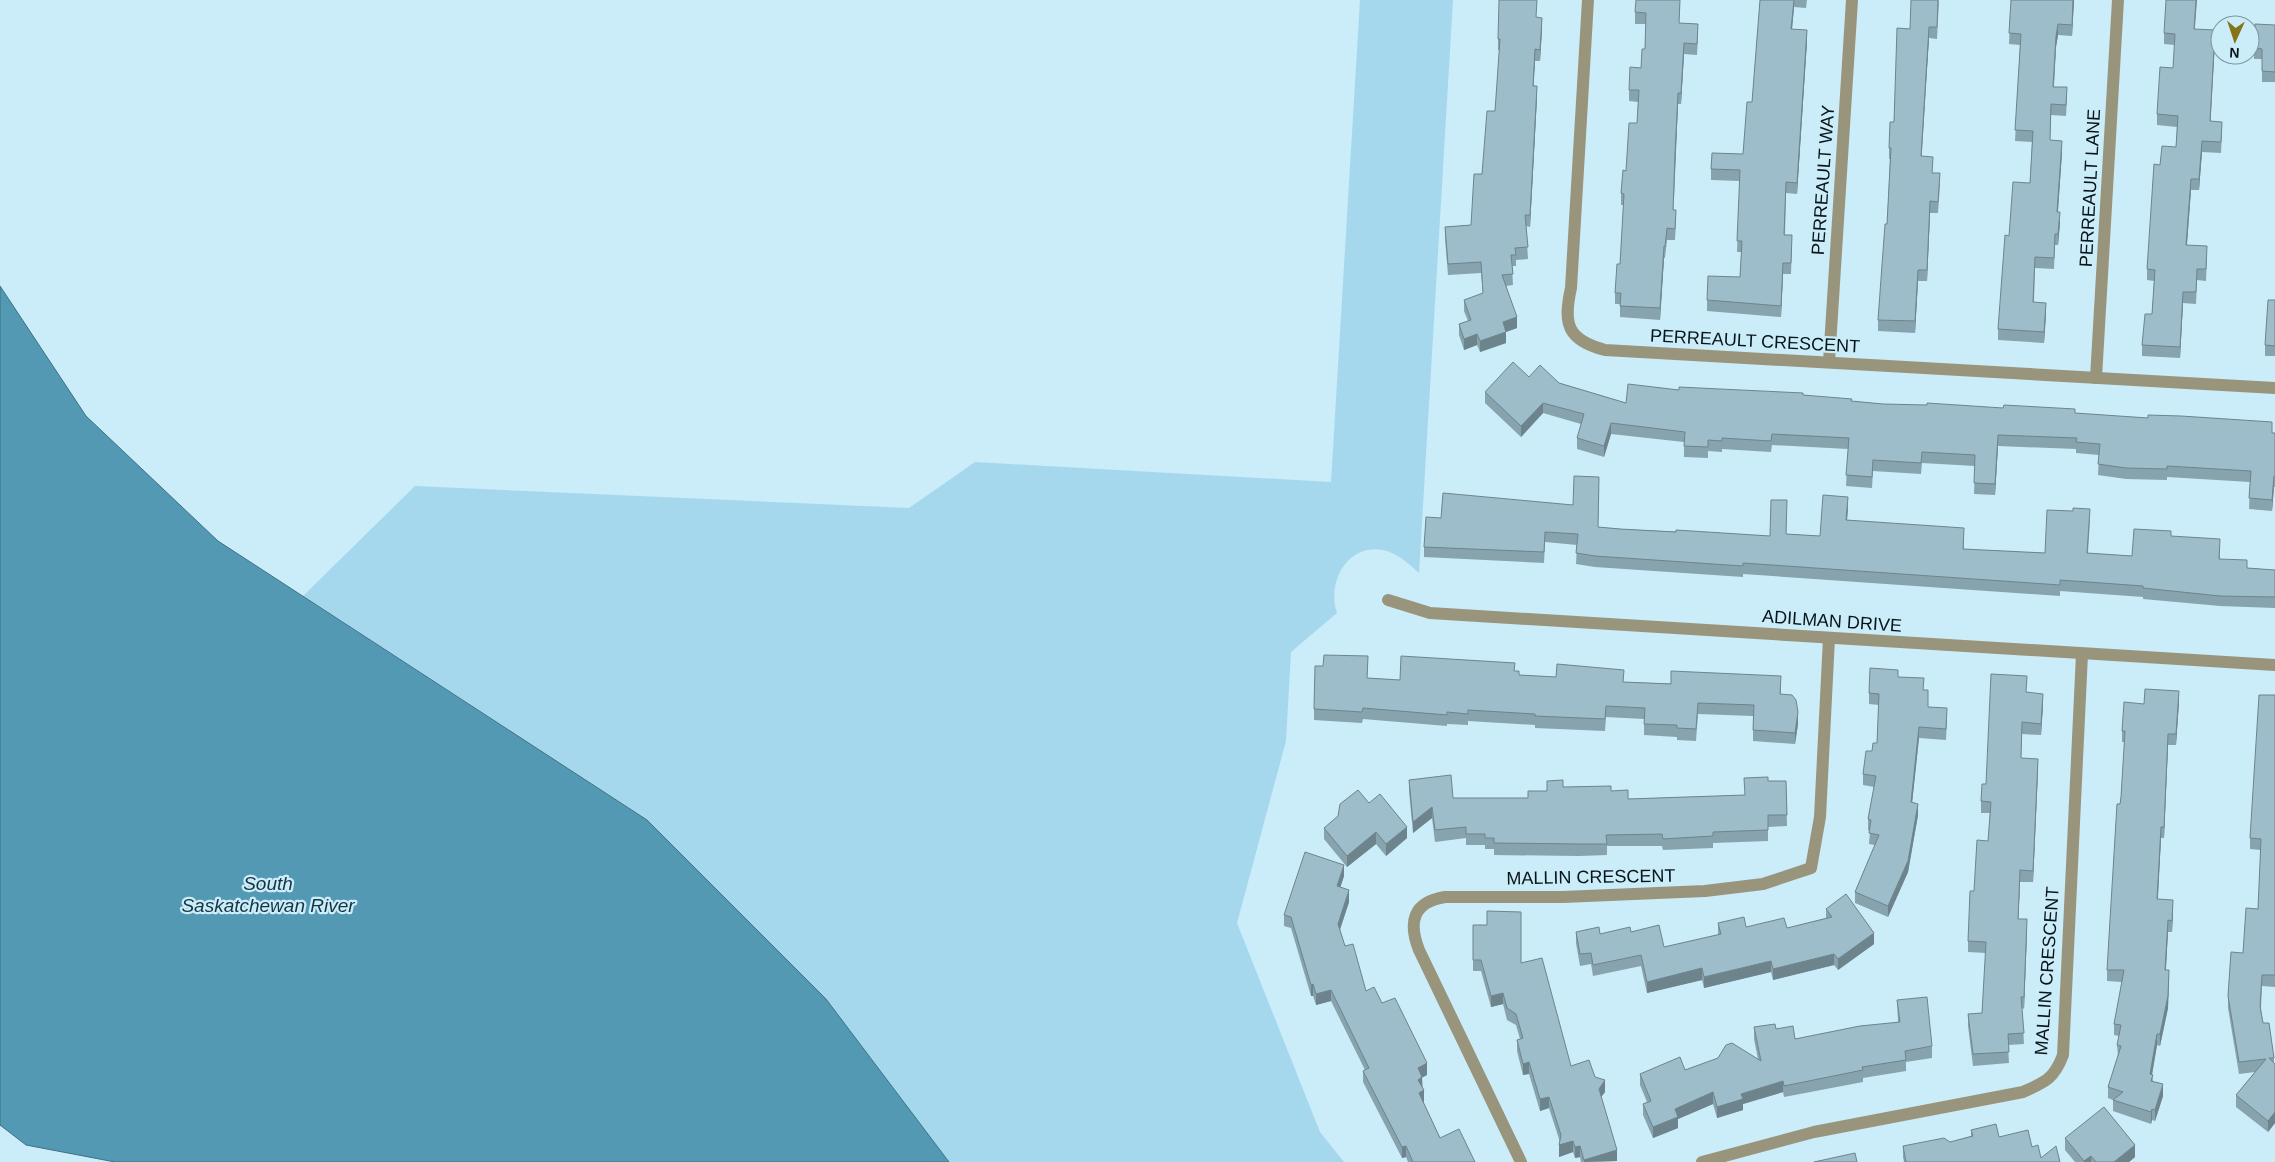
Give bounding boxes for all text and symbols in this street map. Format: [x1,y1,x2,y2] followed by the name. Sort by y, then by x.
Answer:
[2210,15,2260,65] north arrow
[2229,45,2240,61] text: N
[1808,104,1838,256] street label: PERREAULT WAY
[2076,108,2104,268] street label: PERREAULT LANE
[1649,326,1861,356] street label: PERREAULT CRESCENT
[1761,606,1903,636] street label: ADILMAN DRIVE
[1506,866,1676,888] street label: MALLIN CRESCENT
[181,873,355,916] water label: South Saskatchewan River
[2031,886,2063,1056] street label: MALLIN CRESCENT

